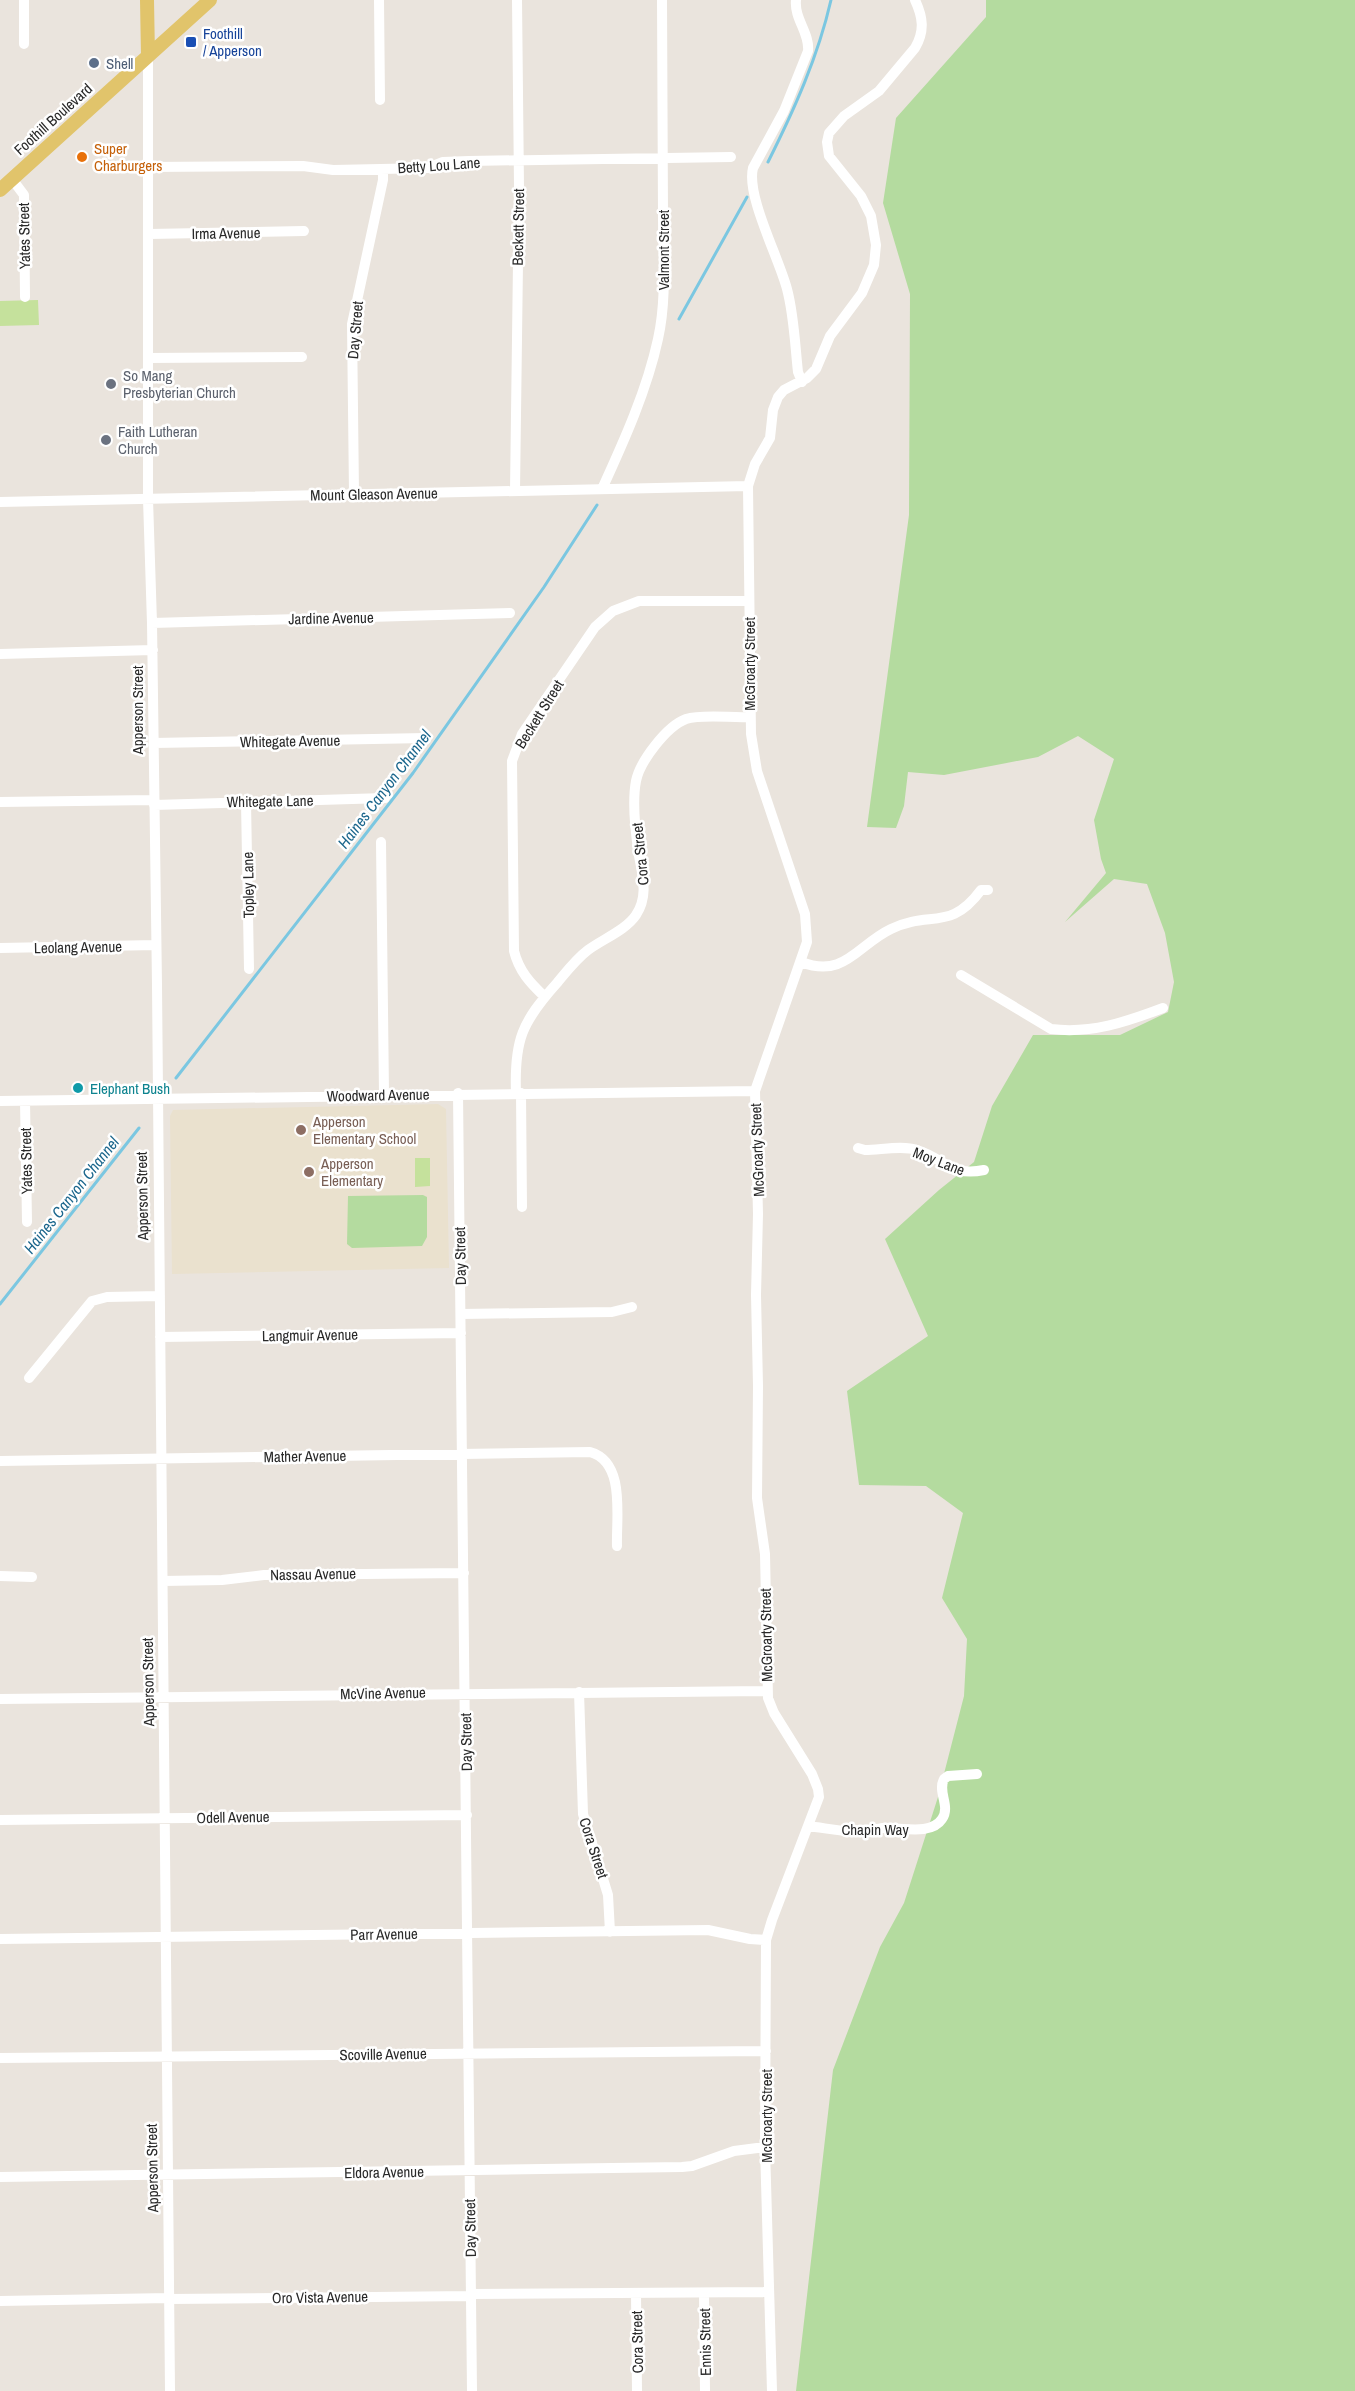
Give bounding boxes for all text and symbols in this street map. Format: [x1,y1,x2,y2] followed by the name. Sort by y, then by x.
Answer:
[203,23,262,61] place label: Foothill / Apperson
[184,35,198,49] marker: Foothill / Apperson
[106,53,133,74] place label: Shell
[87,56,101,70] marker: Shell
[9,78,97,160] street label: Foothill Boulevard
[94,138,162,176] place label: Super Charburgers
[75,150,89,164] marker: Super Charburgers
[397,152,481,178] street label: Betty Lou Lane
[507,188,529,266] street label: Beckett Street
[13,202,35,270] street label: Yates Street
[653,209,674,290] street label: Valmont Street
[191,222,261,244] street label: Irma Avenue
[342,300,368,360] street label: Day Street
[123,365,236,403] place label: So Mang Presbyterian Church
[104,377,118,391] marker: So Mang Presbyterian Church
[118,421,197,459] place label: Faith Lutheran Church
[99,433,113,447] marker: Faith Lutheran Church
[310,482,438,506] street label: Mount Gleason Avenue
[288,607,374,629] street label: Jardine Avenue
[739,617,760,711] street label: McGroarty Street
[127,665,148,755] street label: Apperson Street
[510,675,569,752] street label: Beckett Street
[332,724,436,853] water label: Haines Canyon Channel
[240,730,340,752] street label: Whitegate Avenue
[226,790,314,812] street label: Whitegate Lane
[626,821,654,886] street label: Cora Street
[237,852,259,918] street label: Topley Lane
[34,936,122,958] street label: Leolang Avenue
[90,1078,170,1099] place label: Elephant Bush
[71,1081,85,1095] marker: Elephant Bush
[326,1084,430,1106] street label: Woodward Avenue
[745,1102,769,1197] street label: McGroarty Street
[312,1111,416,1149] place label: Apperson Elementary School
[294,1123,308,1137] marker: Apperson Elementary School
[15,1127,37,1195] street label: Yates Street
[18,1131,124,1258] water label: Haines Canyon Channel
[910,1142,968,1181] street label: Moy Lane
[131,1151,153,1242] street label: Apperson Street
[320,1153,384,1191] place label: Apperson Elementary
[302,1165,316,1179] marker: Apperson Elementary
[449,1226,471,1285] street label: Day Street
[262,1324,358,1346] street label: Langmuir Avenue
[264,1445,347,1467] street label: Mather Avenue
[270,1563,356,1585] street label: Nassau Avenue
[755,1587,777,1682] street label: McGroarty Street
[137,1637,159,1728] street label: Apperson Street
[340,1682,426,1704] street label: McVine Avenue
[455,1712,477,1771] street label: Day Street
[196,1806,270,1828] street label: Odell Avenue
[574,1815,614,1882] street label: Cora Street
[841,1819,909,1840] street label: Chapin Way
[350,1923,418,1945] street label: Parr Avenue
[339,2043,427,2065] street label: Scoville Avenue
[756,2069,777,2163] street label: McGroarty Street
[141,2123,163,2214] street label: Apperson Street
[344,2161,424,2183] street label: Eldora Avenue
[459,2198,481,2257] street label: Day Street
[272,2286,368,2308] street label: Oro Vista Avenue
[694,2307,716,2376] street label: Ennis Street
[626,2310,648,2374] street label: Cora Street

